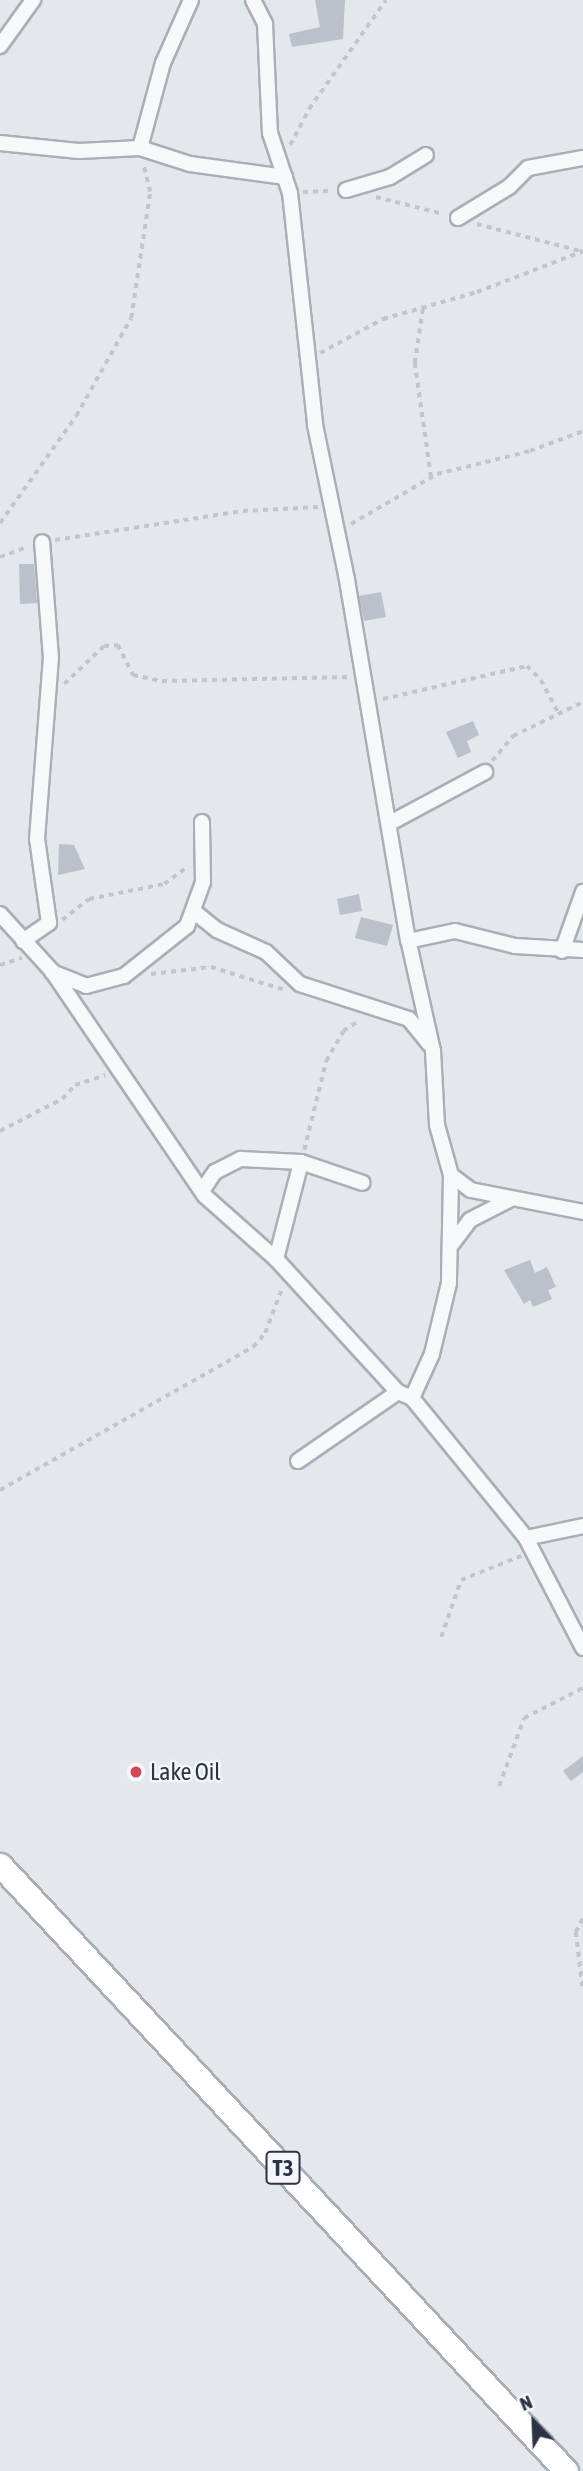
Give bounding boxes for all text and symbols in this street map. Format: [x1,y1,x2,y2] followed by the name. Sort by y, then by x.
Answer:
[150,1758,221,1786] place label: Lake Oil
[128,1764,144,1780] marker: Lake Oil
[266,2148,300,2188] road number: T3
[499,2387,569,2457] north arrow
[516,2390,535,2415] text: N

